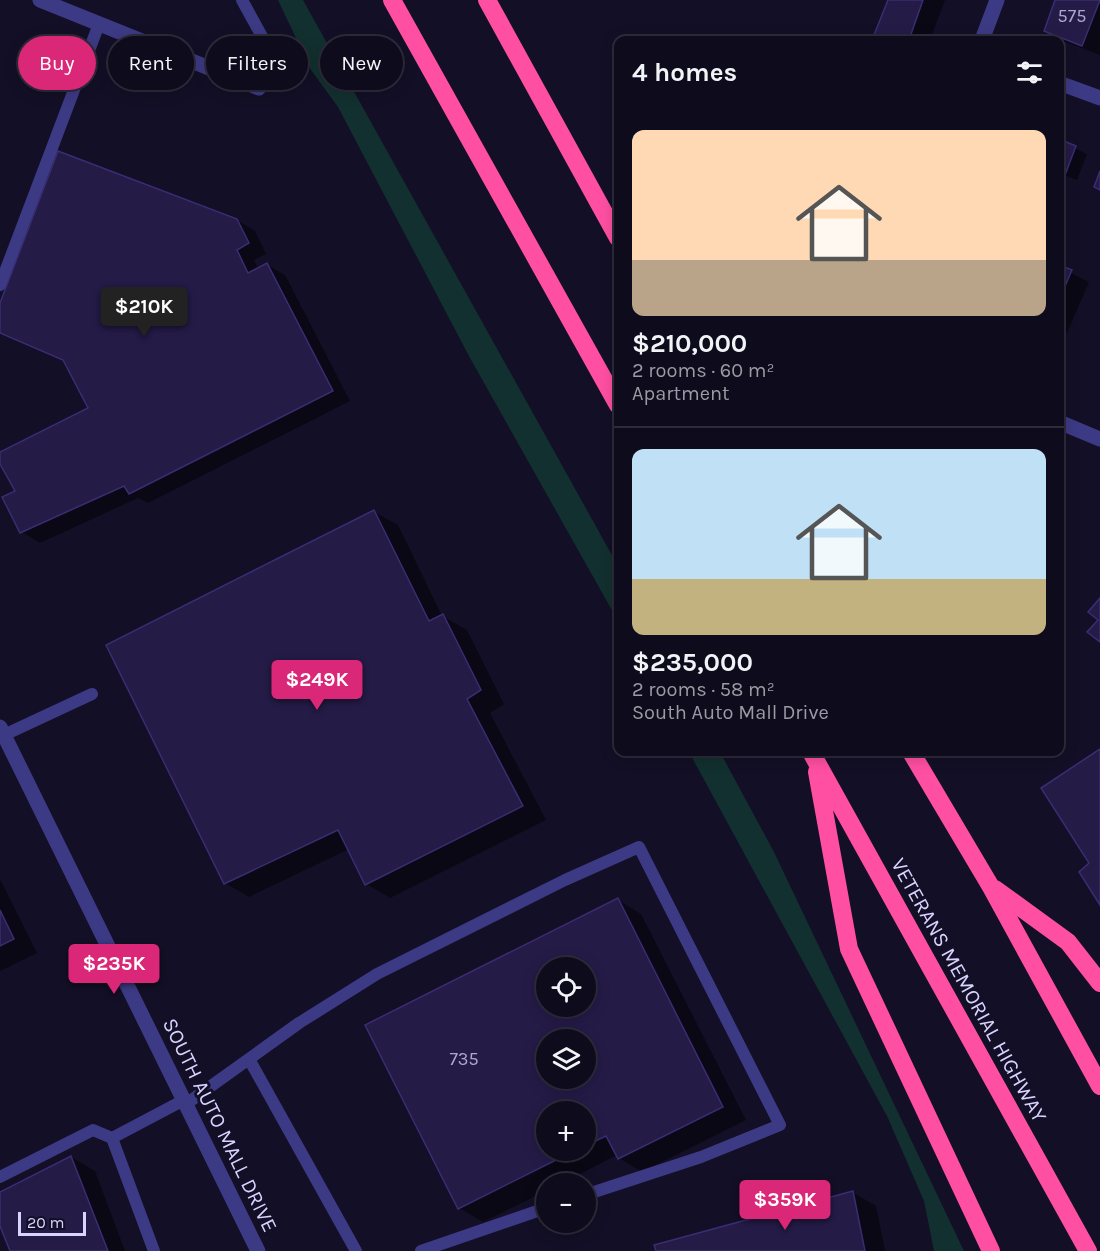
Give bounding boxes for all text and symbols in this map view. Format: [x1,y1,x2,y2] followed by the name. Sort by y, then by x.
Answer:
[1058,5,1086,27] house number: 575
[18,36,96,90] chip: Buy
[108,36,194,90] chip: Rent
[206,36,308,90] chip: Filters
[320,36,403,90] chip: New
[1013,56,1046,89] icon: filters
[632,57,737,88] text: 4 homes
[785,169,893,277] icon: home
[102,287,186,338] pin: $210K
[115,295,173,318] text: $210K
[632,328,747,359] text: $210,000
[632,359,775,382] text: 2 rooms · 60 m²
[632,382,730,405] text: Apartment
[785,488,893,596] icon: home
[632,647,753,678] text: $235,000
[275,660,359,711] pin: $249K
[285,668,349,691] text: $249K
[632,678,775,701] text: 2 rooms · 58 m²
[632,701,829,724] text: South Auto Mall Drive
[886,854,1052,1127] street label: VETERANS MEMORIAL HIGHWAY
[72,944,156,995] pin: $235K
[82,952,146,975] text: $235K
[536,957,596,1233] map controls
[536,957,596,1017] button: locate
[158,1014,282,1236] street label: SOUTH AUTO MALL DRIVE
[536,1029,596,1089] button: layers
[449,1048,479,1070] house number: 735
[536,1101,596,1161] button: +
[536,1173,596,1233] button: −
[743,1180,827,1231] pin: $359K
[753,1188,817,1211] text: $359K
[18,1209,86,1236] scale bar
[27,1213,65,1232] text: 20 m

